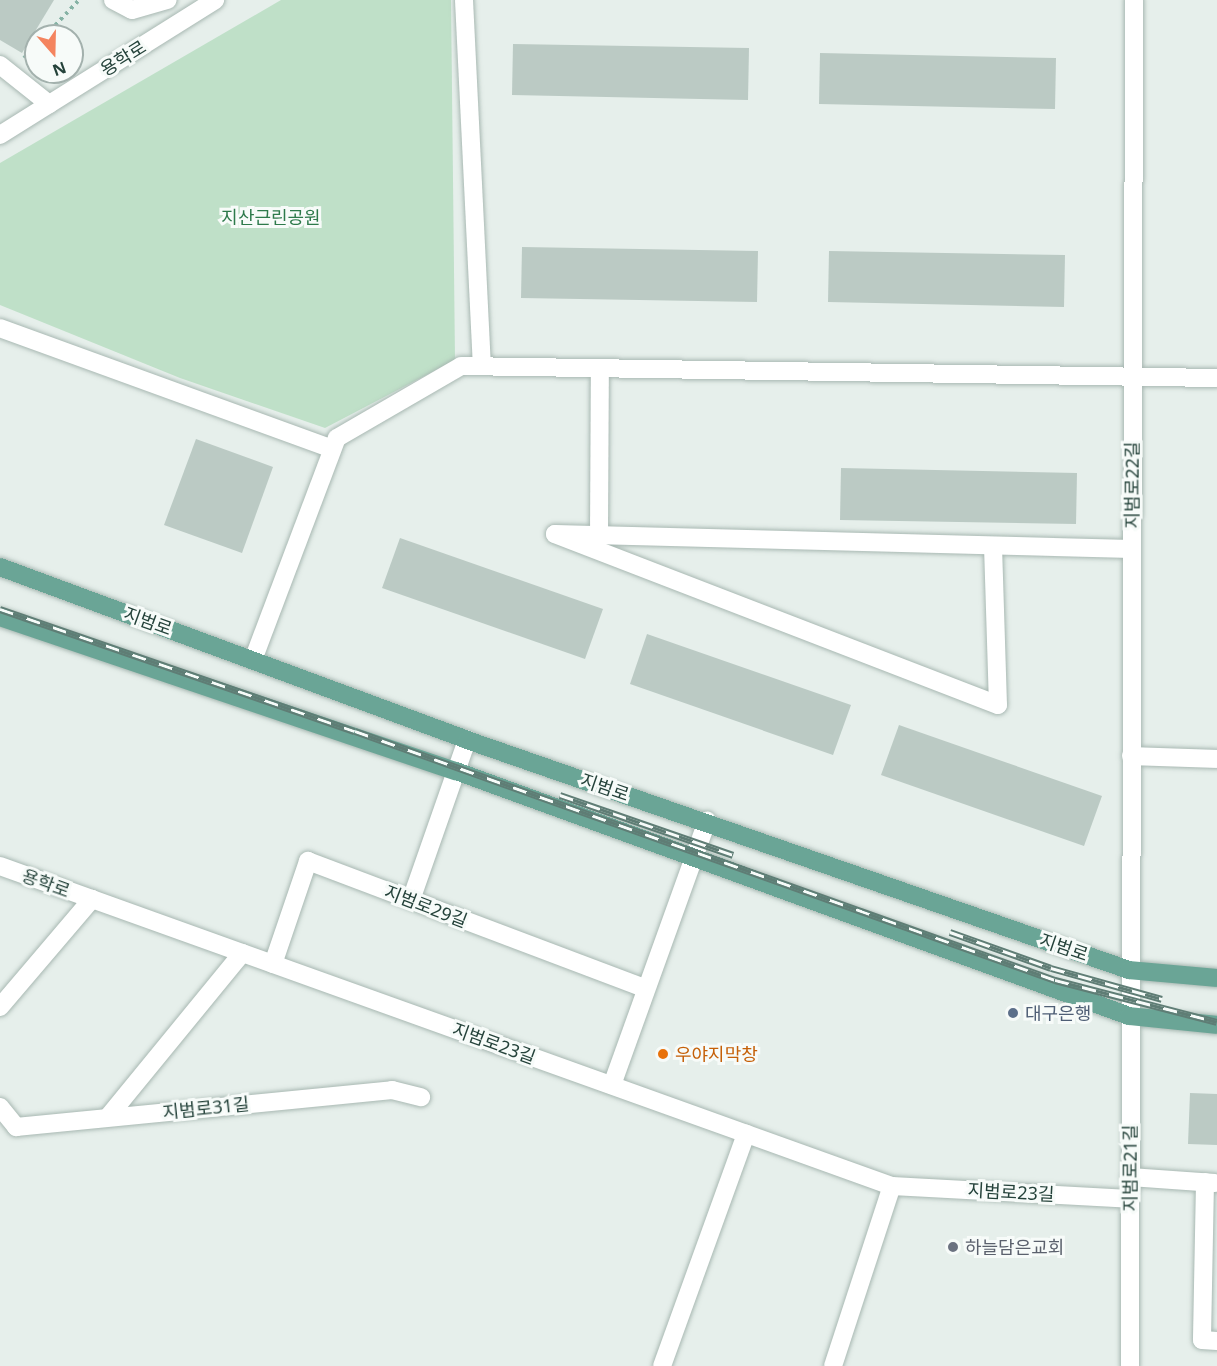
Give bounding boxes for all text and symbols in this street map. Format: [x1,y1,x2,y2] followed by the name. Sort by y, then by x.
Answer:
[24,24,84,84] north arrow
[96,36,150,80] street label: 용학로
[50,56,69,82] text: N
[221,206,321,228] park label: 지산근린공원
[1121,442,1143,528] street label: 지범로22길
[121,602,175,640] street label: 지범로
[578,769,632,805] street label: 지범로
[19,864,73,902] street label: 용학로
[382,880,470,932] street label: 지범로29길
[1037,929,1091,965] street label: 지범로
[1025,1002,1091,1024] place label: 대구은행
[1006,1006,1020,1020] marker: 대구은행
[450,1018,538,1068] street label: 지범로23길
[675,1043,758,1065] place label: 우야지막창
[656,1047,670,1061] marker: 우야지막창
[162,1093,250,1123] street label: 지범로31길
[1119,1125,1141,1211] street label: 지범로21길
[967,1179,1055,1205] street label: 지범로23길
[965,1236,1064,1258] place label: 하늘담은교회
[946,1240,960,1254] marker: 하늘담은교회

